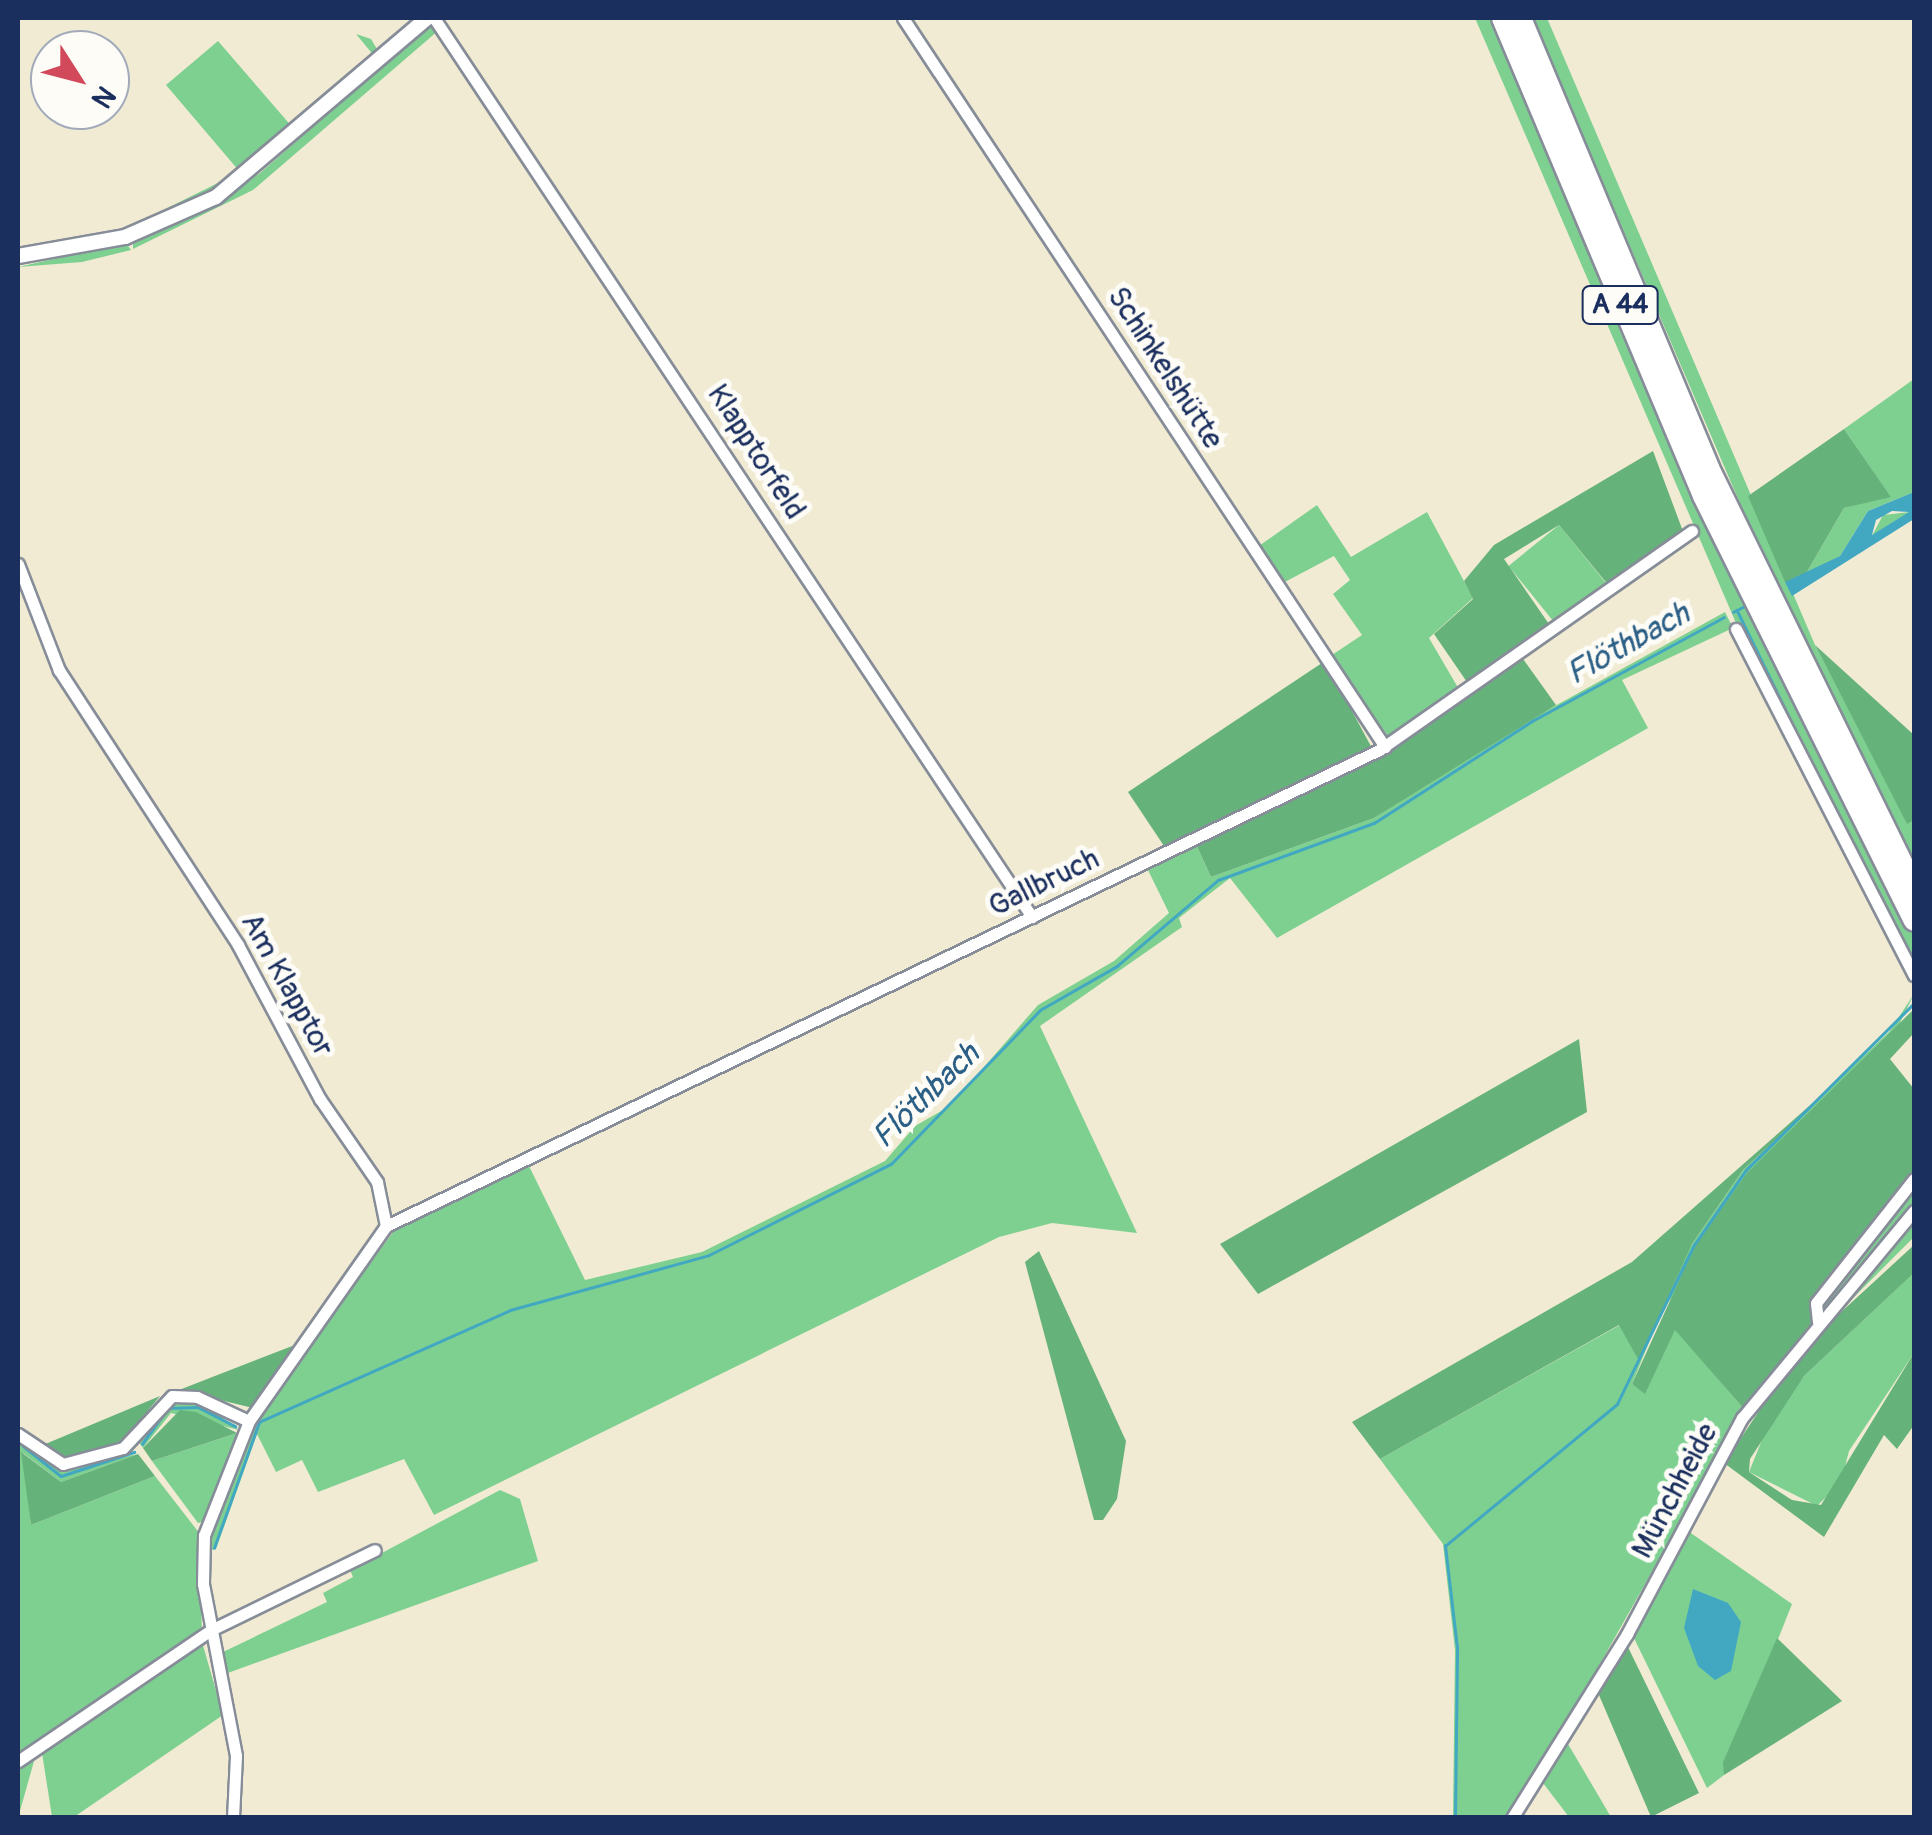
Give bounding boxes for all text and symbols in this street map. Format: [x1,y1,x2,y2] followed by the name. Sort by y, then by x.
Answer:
[30,30,130,130] north arrow
[83,79,123,115] text: N
[1099,280,1231,456] street label: Schinkelshütte
[1580,282,1660,328] road number: A 44
[699,378,813,526] street label: Klapptorfeld
[1560,595,1696,693] water label: Flöthbach
[983,841,1105,925] street label: Gallbruch
[233,907,341,1063] street label: Am Klapptor
[864,1036,988,1156] water label: Flöthbach
[1625,1417,1725,1565] street label: Münchheide

